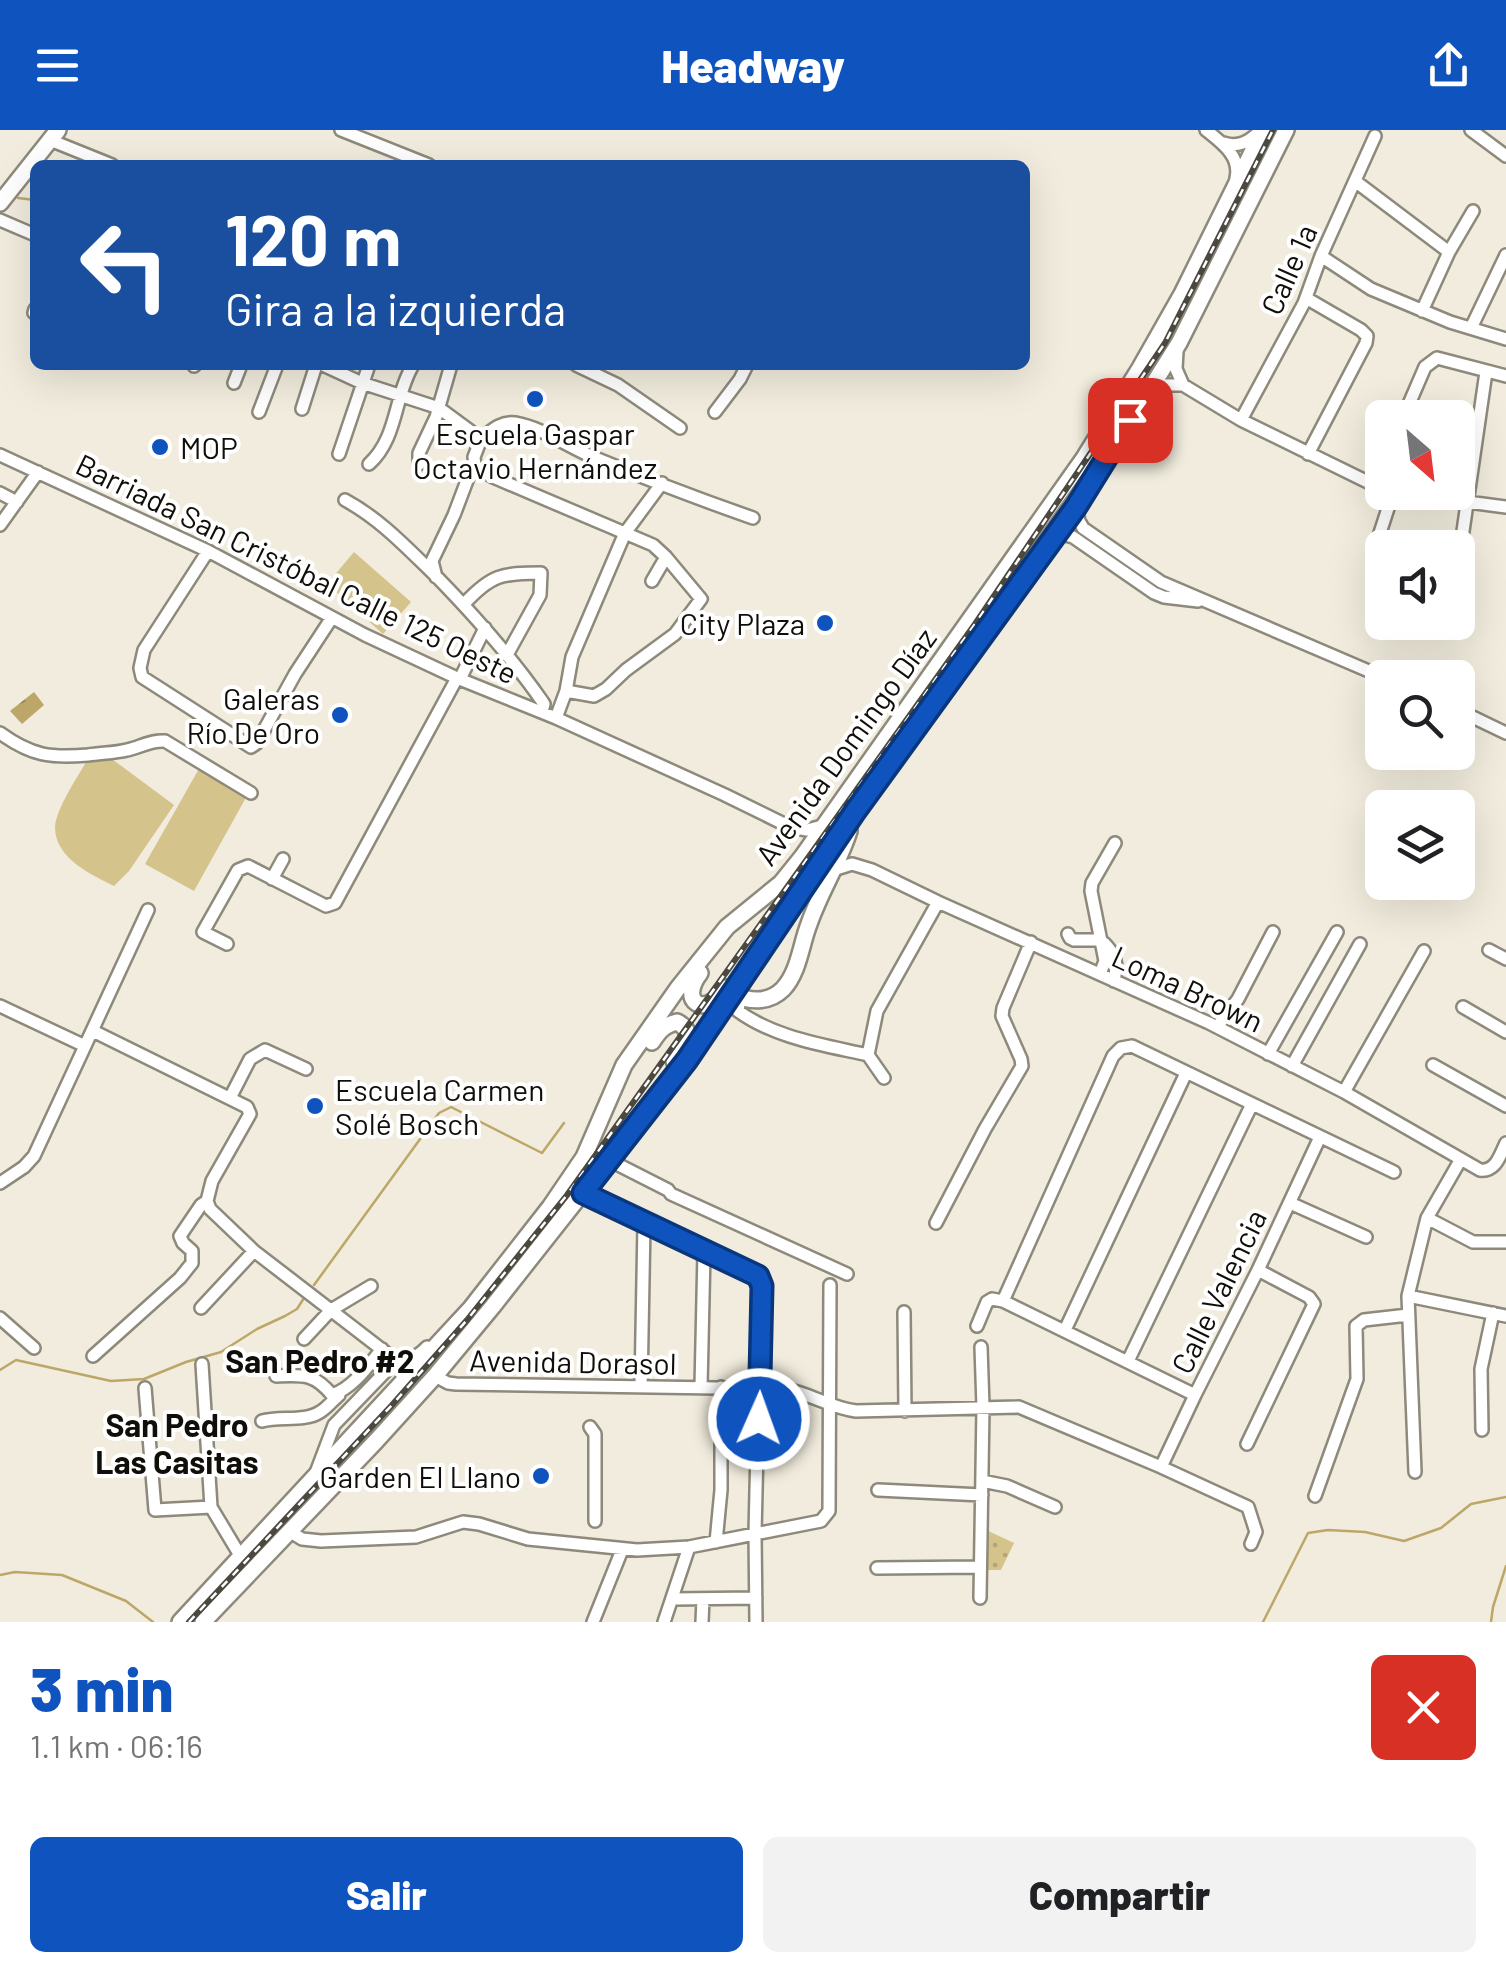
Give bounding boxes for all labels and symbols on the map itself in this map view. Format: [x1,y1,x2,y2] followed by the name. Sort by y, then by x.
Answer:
[1252,218,1324,320] street label: Calle 1a
[1088,378,1173,463] pin
[524,388,546,410] marker: Escuela Gaspar Octavio Hernández
[1365,400,1475,510] north arrow
[413,415,657,485] place label: Escuela Gaspar Octavio Hernández
[180,429,238,465] place label: MOP
[149,436,171,458] marker: MOP
[71,445,523,691] street label: Barriada San Cristóbal Calle 125 Oeste
[680,605,805,641] place label: City Plaza
[814,612,836,634] marker: City Plaza
[747,620,943,872] street label: Avenida Domingo Díaz
[187,680,320,750] place label: Galeras Río De Oro
[329,704,351,726] marker: Galeras Río De Oro
[1107,937,1269,1039] street label: Loma Brown
[335,1071,545,1141] place label: Escuela Carmen Solé Bosch
[304,1095,326,1117] marker: Escuela Carmen Solé Bosch
[1163,1203,1273,1379] street label: Calle Valencia
[225,1341,415,1379] district label: San Pedro #2
[469,1341,677,1381] street label: Avenida Dorasol
[707,1367,811,1471] position arrow
[95,1405,259,1480] district label: San Pedro Las Casitas
[320,1458,521,1494] place label: Garden El Llano
[530,1465,552,1487] marker: Garden El Llano

